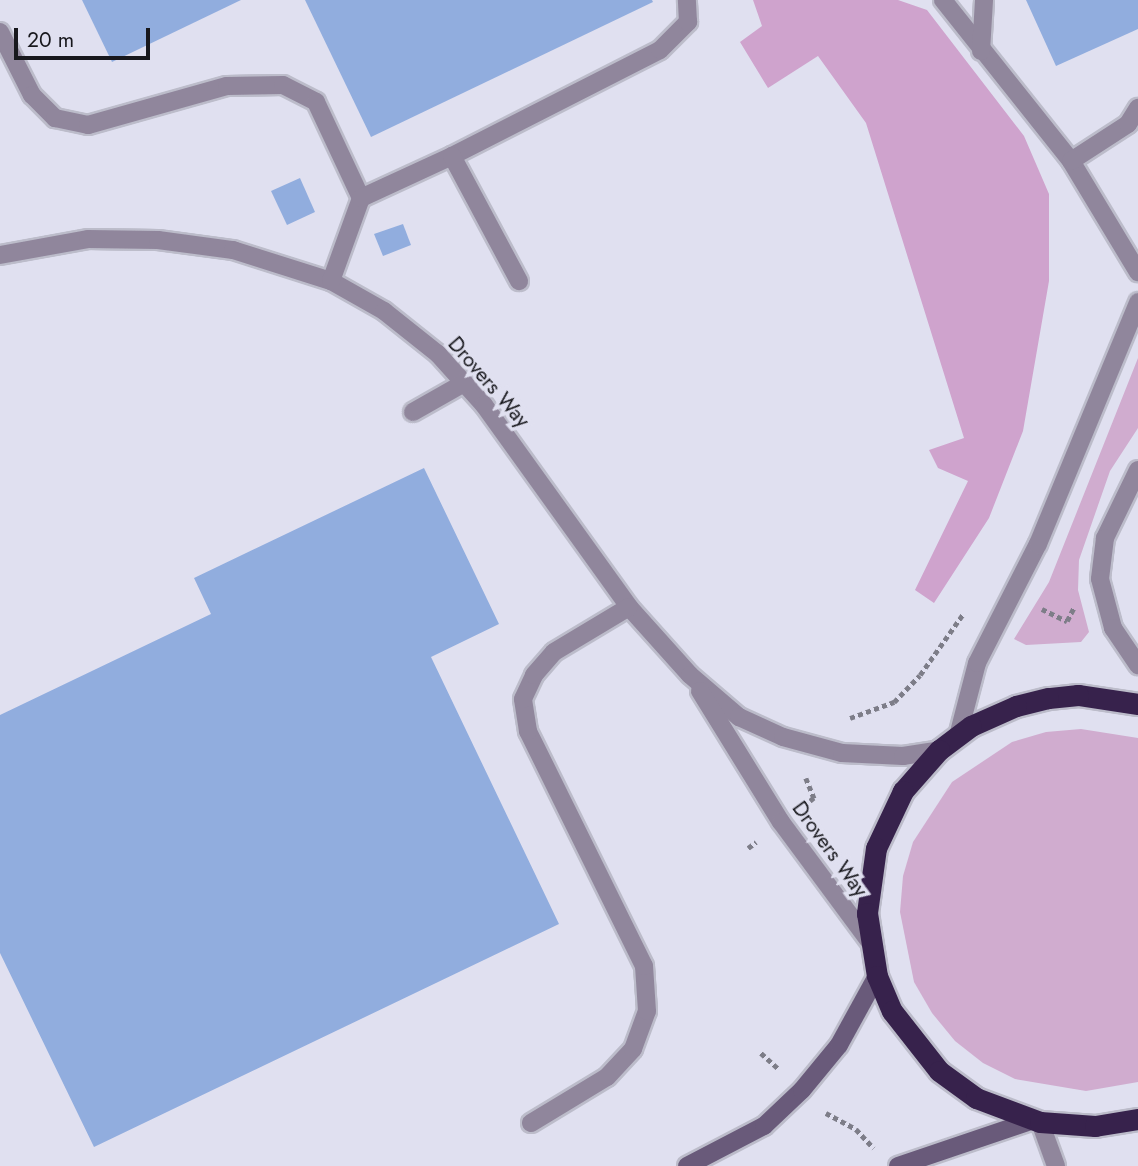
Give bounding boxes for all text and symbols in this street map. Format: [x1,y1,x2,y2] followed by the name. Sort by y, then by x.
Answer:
[18,14,154,58] scale bar
[27,25,74,55] text: 20 m
[443,331,535,433] street label: Drovers Way
[787,796,873,902] street label: Drovers Way

